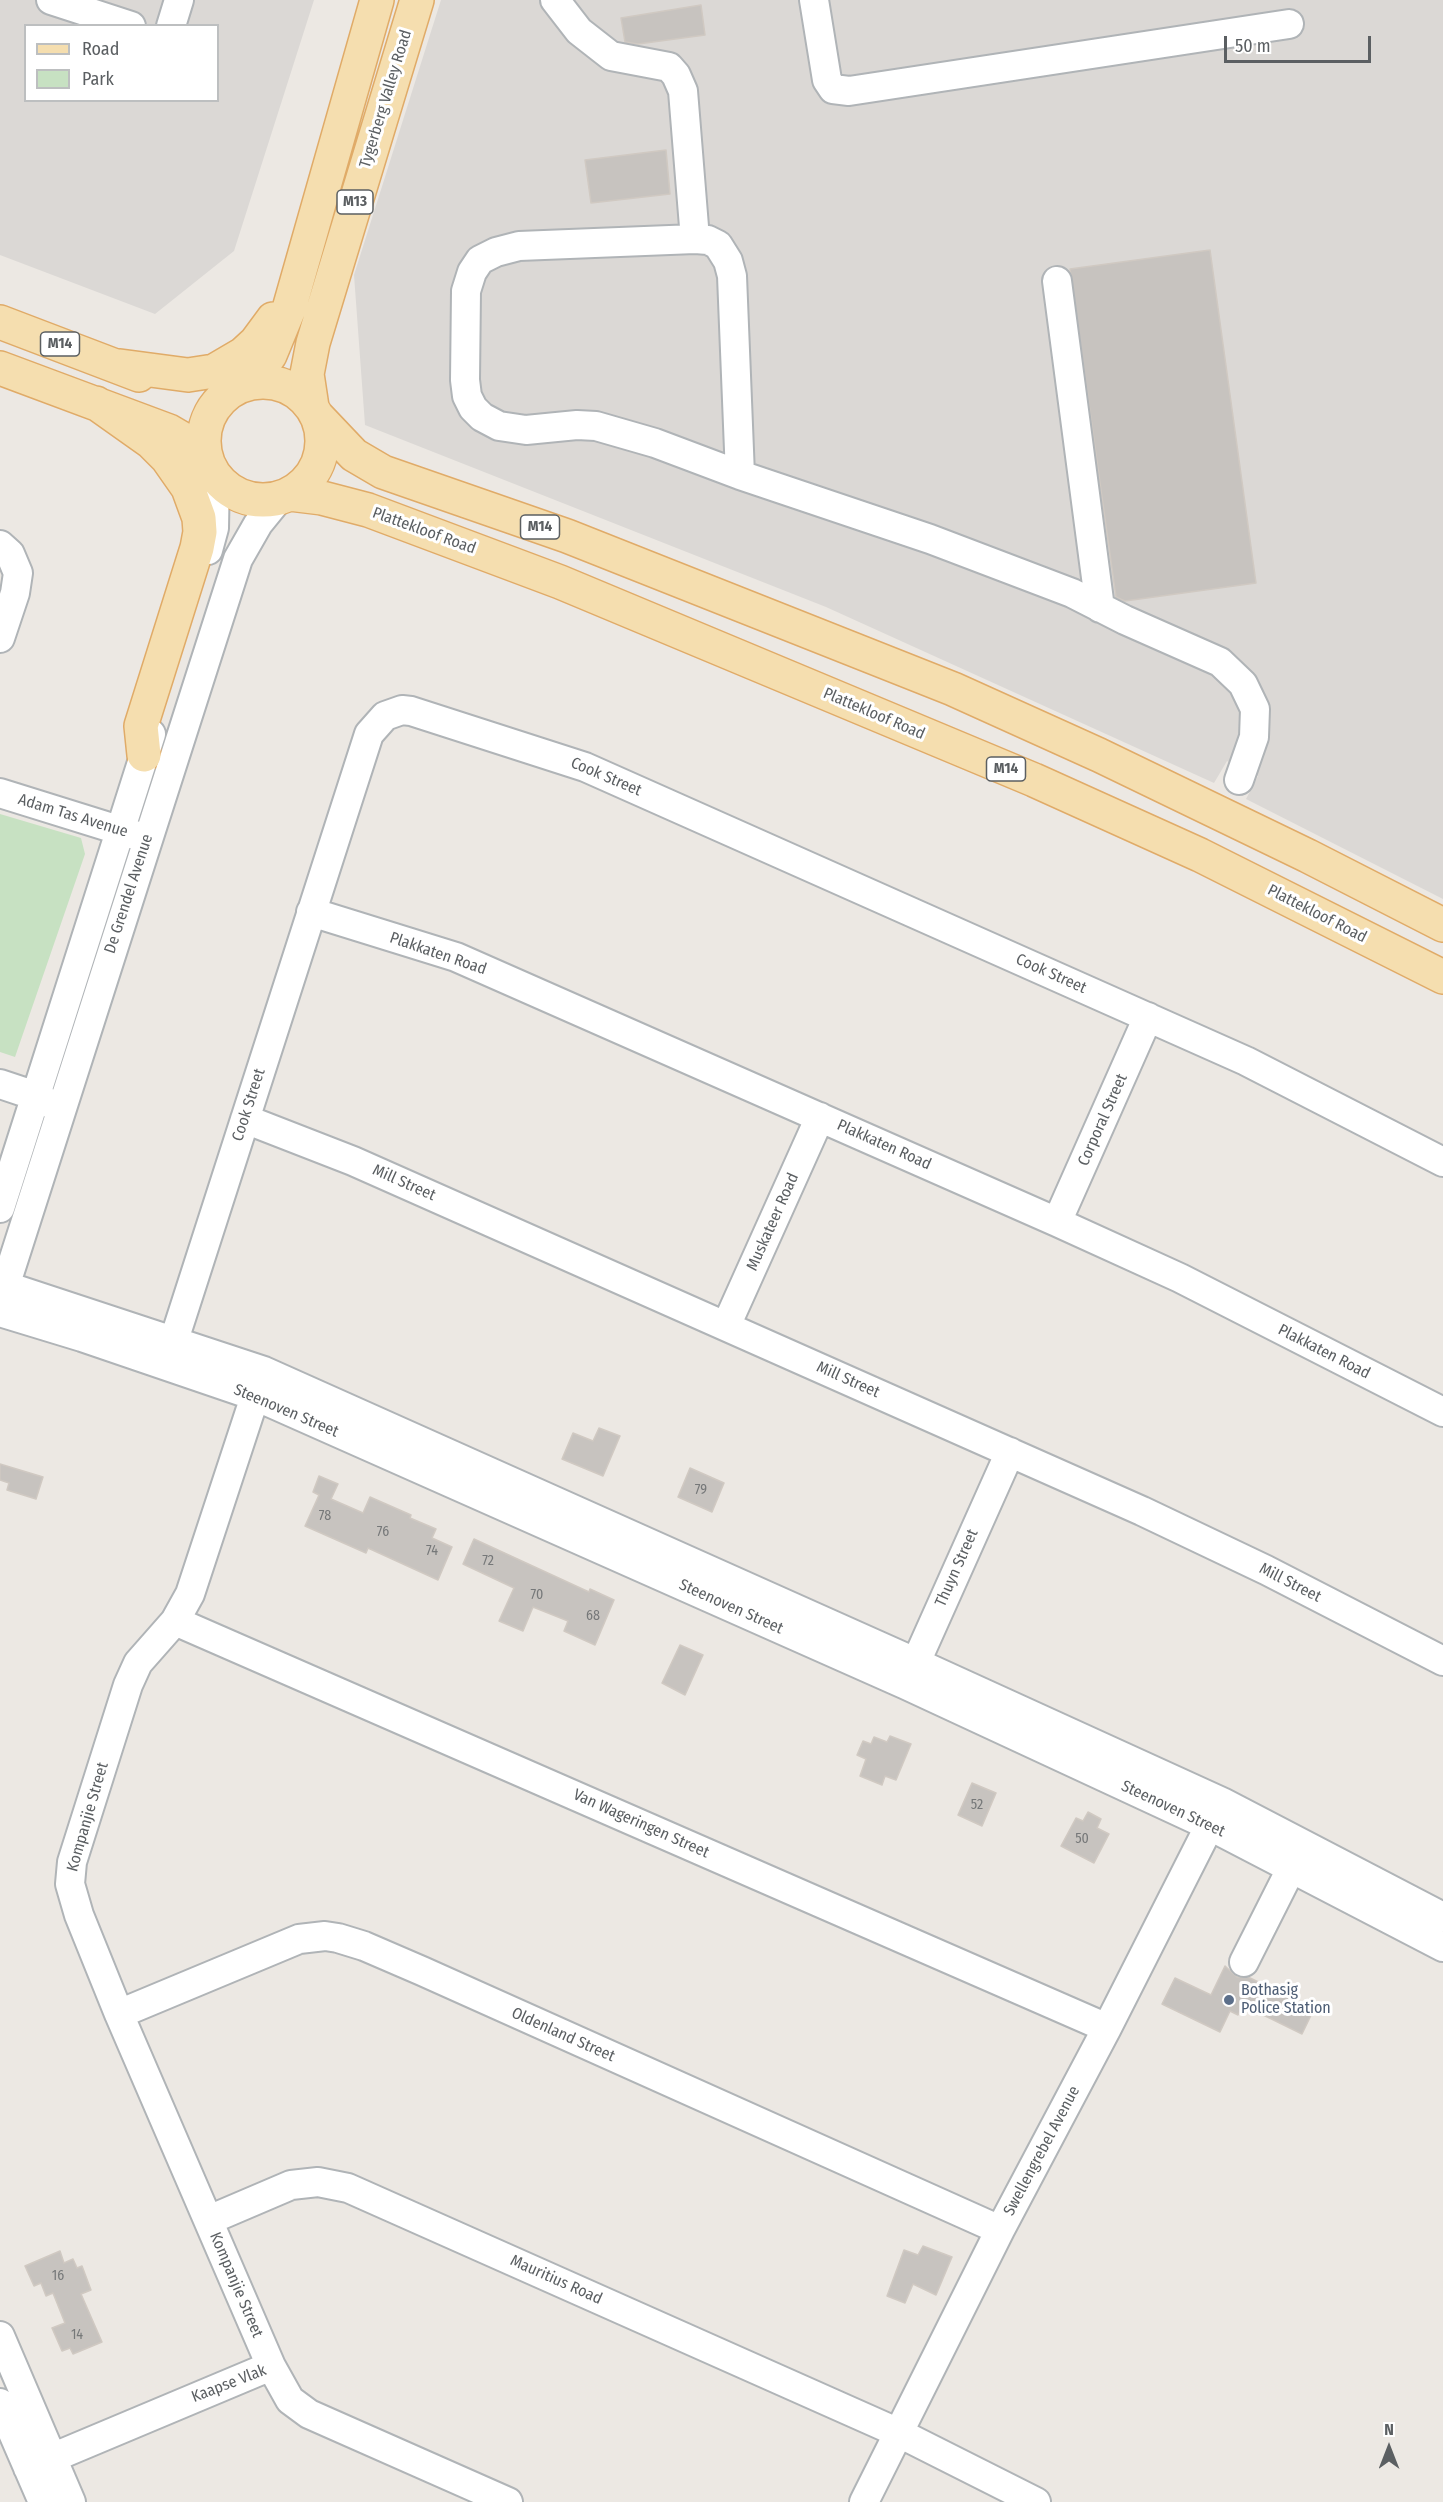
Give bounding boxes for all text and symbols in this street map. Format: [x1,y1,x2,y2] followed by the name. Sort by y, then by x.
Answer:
[24,24,219,102] legend
[1227,24,1374,62] scale bar
[356,28,416,170] street label: Tygerberg Valley Road
[1235,35,1271,57] text: 50 m
[82,38,119,60] text: Road
[82,68,114,90] text: Park
[337,190,373,214] road number: M13
[40,332,80,356] road number: M14
[370,503,478,559] street label: Plattekloof Road
[520,515,560,539] road number: M14
[820,684,928,744] street label: Plattekloof Road
[568,753,644,801] street label: Cook Street
[986,757,1026,781] road number: M14
[16,790,130,842] street label: Adam Tas Avenue
[101,832,157,956] street label: De Grendel Avenue
[1264,881,1370,947] street label: Plattekloof Road
[387,928,489,980] street label: Plakkaten Road
[1013,950,1089,998] street label: Cook Street
[228,1066,270,1144] street label: Cook Street
[1074,1071,1132,1169] street label: Corporal Street
[834,1116,934,1174] street label: Plakkaten Road
[370,1161,438,1205] street label: Mill Street
[743,1170,803,1274] street label: Muskateer Road
[1275,1321,1373,1383] street label: Plakkaten Road
[814,1358,882,1402] street label: Mill Street
[231,1380,341,1442] street label: Steenoven Street
[695,1482,707,1498] house number: 79
[319,1508,331,1524] house number: 78
[377,1524,389,1540] house number: 76
[931,1526,983,1610] street label: Thuyn Street
[426,1543,438,1559] house number: 74
[482,1553,494,1569] house number: 72
[1256,1559,1324,1607] street label: Mill Street
[676,1575,786,1639] street label: Steenoven Street
[531,1587,543,1603] house number: 70
[586,1608,600,1624] house number: 68
[63,1760,113,1874] street label: Kompanjie Street
[1118,1777,1228,1841] street label: Steenoven Street
[570,1785,712,1863] street label: Van Wageringen Street
[971,1797,983,1813] house number: 52
[1075,1831,1089,1847] house number: 50
[1241,1981,1331,2019] place label: Bothasig Police Station
[1222,1993,1236,2007] marker: Bothasig Police Station
[508,2004,618,2066] street label: Oldenland Street
[1000,2083,1084,2219] street label: Swellengrebel Avenue
[205,2229,267,2341] street label: Kompanjie Street
[507,2251,605,2309] street label: Mauritius Road
[52,2268,64,2284] house number: 16
[71,2327,83,2343] house number: 14
[189,2361,269,2407] street label: Kaapse Vlak
[1359,2418,1419,2478] north arrow
[1384,2420,1394,2439] text: N

